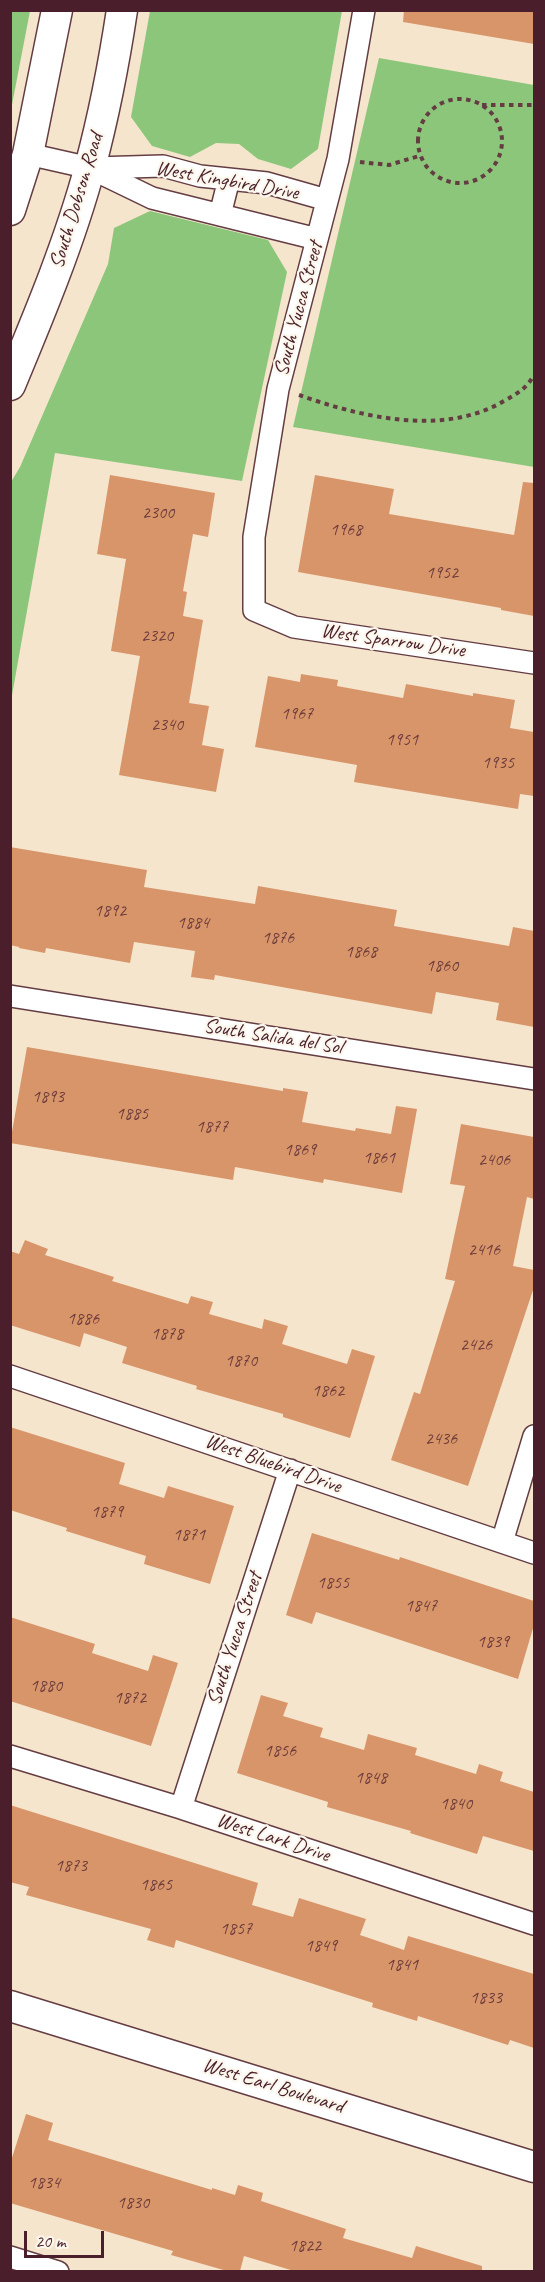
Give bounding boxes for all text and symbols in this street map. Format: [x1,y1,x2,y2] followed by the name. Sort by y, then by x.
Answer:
[44,130,110,272] street label: South Dobson Road
[154,156,300,206] street label: West Kingbird Drive
[269,239,329,379] street label: South Yucca Street
[142,502,174,524] house number: 2300
[330,519,362,541] house number: 1968
[426,562,458,584] house number: 1952
[320,618,466,664] street label: West Sparrow Drive
[141,625,173,647] house number: 2320
[281,703,313,725] house number: 1967
[151,714,183,736] house number: 2340
[386,729,418,751] house number: 1951
[482,752,514,774] house number: 1935
[94,900,126,922] house number: 1892
[177,912,209,934] house number: 1884
[262,927,294,949] house number: 1876
[345,941,377,963] house number: 1868
[426,955,458,977] house number: 1860
[202,1014,344,1060] street label: South Salida del Sol
[32,1086,64,1108] house number: 1893
[116,1103,148,1125] house number: 1885
[196,1116,228,1138] house number: 1877
[284,1139,316,1161] house number: 1869
[363,1147,395,1169] house number: 1861
[478,1149,510,1171] house number: 2406
[468,1239,500,1261] house number: 2416
[67,1308,99,1330] house number: 1886
[151,1323,183,1345] house number: 1878
[460,1334,492,1356] house number: 2426
[225,1350,257,1372] house number: 1870
[312,1380,344,1402] house number: 1862
[425,1428,457,1450] house number: 2436
[202,1429,344,1499] street label: West Bluebird Drive
[91,1501,123,1523] house number: 1879
[173,1524,205,1546] house number: 1871
[202,1570,268,1708] street label: South Yucca Street
[317,1572,349,1594] house number: 1855
[405,1595,437,1617] house number: 1847
[477,1631,509,1653] house number: 1839
[30,1675,62,1697] house number: 1880
[114,1687,146,1709] house number: 1872
[264,1740,296,1762] house number: 1856
[355,1767,387,1789] house number: 1848
[440,1793,472,1815] house number: 1840
[213,1808,333,1868] street label: West Lark Drive
[55,1855,87,1877] house number: 1873
[140,1874,172,1896] house number: 1865
[220,1918,252,1940] house number: 1857
[305,1935,337,1957] house number: 1849
[386,1954,418,1976] house number: 1841
[470,1987,502,2009] house number: 1833
[199,2053,347,2119] street label: West Earl Boulevard
[28,2172,60,2194] house number: 1834
[117,2192,149,2214] house number: 1830
[27,2219,106,2257] scale bar
[35,2230,66,2252] text: 20 m
[289,2235,321,2257] house number: 1822

